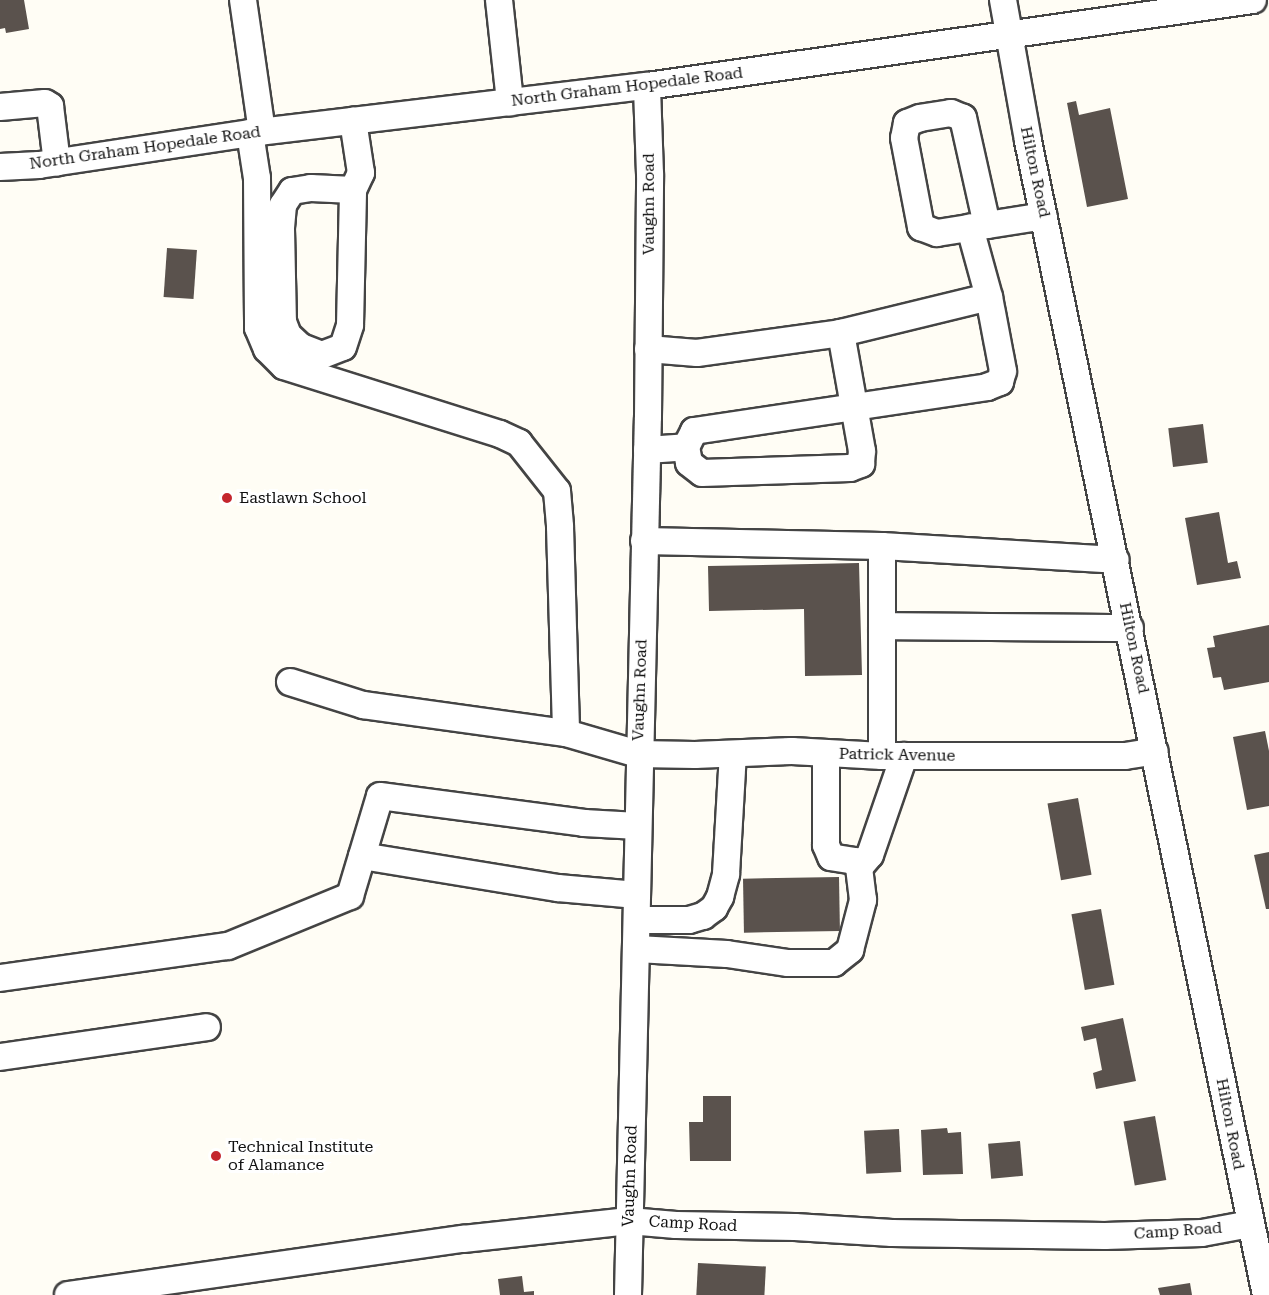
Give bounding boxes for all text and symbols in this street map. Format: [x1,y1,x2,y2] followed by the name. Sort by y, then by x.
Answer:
[510,63,744,111] street label: North Graham Hopedale Road
[28,122,262,174] street label: North Graham Hopedale Road
[1016,125,1054,219] street label: Hilton Road
[639,153,659,255] street label: Vaughn Road
[239,488,367,508] place label: Eastlawn School
[220,491,234,505] marker: Eastlawn School
[1115,601,1153,695] street label: Hilton Road
[629,639,651,741] street label: Vaughn Road
[839,744,955,766] street label: Patrick Avenue
[1212,1077,1248,1171] street label: Hilton Road
[619,1125,641,1227] street label: Vaughn Road
[228,1137,373,1175] place label: Technical Institute of Alamance
[209,1149,223,1163] marker: Technical Institute of Alamance
[648,1212,738,1236] street label: Camp Road
[1133,1218,1223,1244] street label: Camp Road

